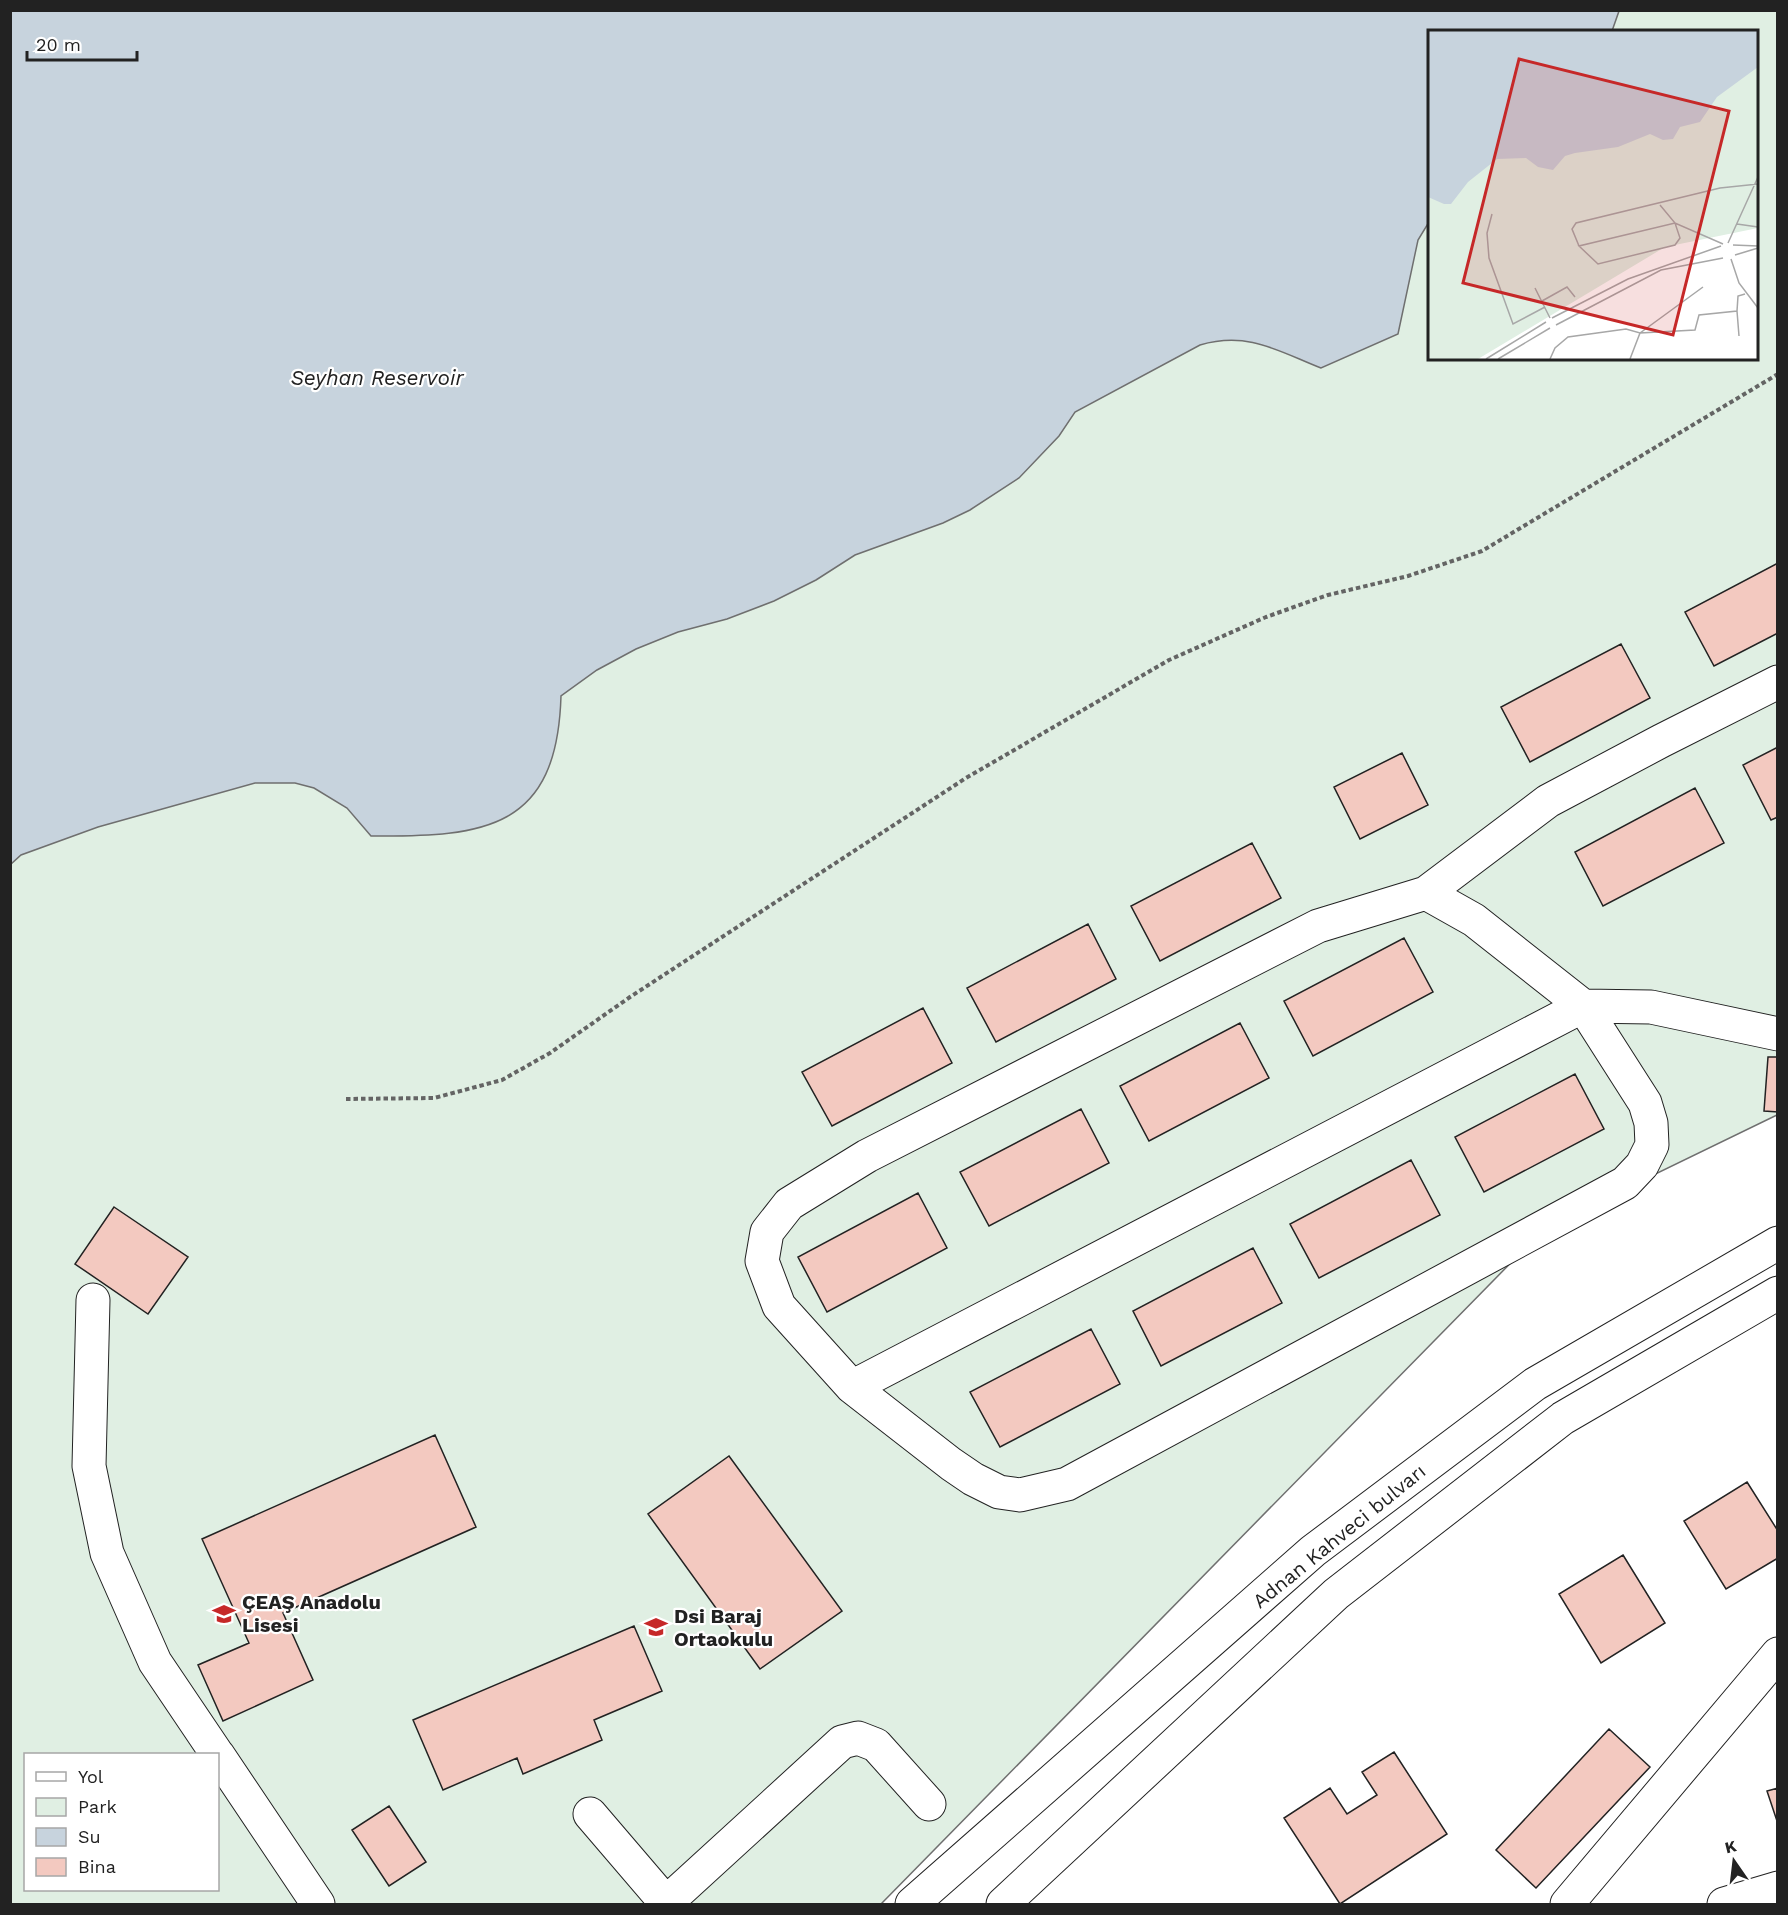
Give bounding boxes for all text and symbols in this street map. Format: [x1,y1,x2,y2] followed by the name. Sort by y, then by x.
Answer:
[27,24,136,62] scale bar
[1428,30,1758,360] inset map
[36,34,81,55] text: 20 m
[290,365,464,390] water label: Seyhan Reservoir
[1248,1459,1430,1613] street label: Adnan Kahveci bulvarı
[242,1590,381,1637] place label: ÇEAŞ Anadolu Lisesi
[211,1601,237,1627] school or university icon: ÇEAŞ Anadolu Lisesi
[674,1604,773,1651] place label: Dsi Baraj Ortaokulu
[643,1614,669,1640] school or university icon: Dsi Baraj Ortaokulu
[24,1753,219,1891] legend
[78,1766,104,1787] text: Yol
[78,1796,117,1817] text: Park
[78,1826,101,1847] text: Su
[1704,1831,1764,1891] north arrow
[1723,1836,1738,1857] text: K
[78,1856,116,1877] text: Bina

